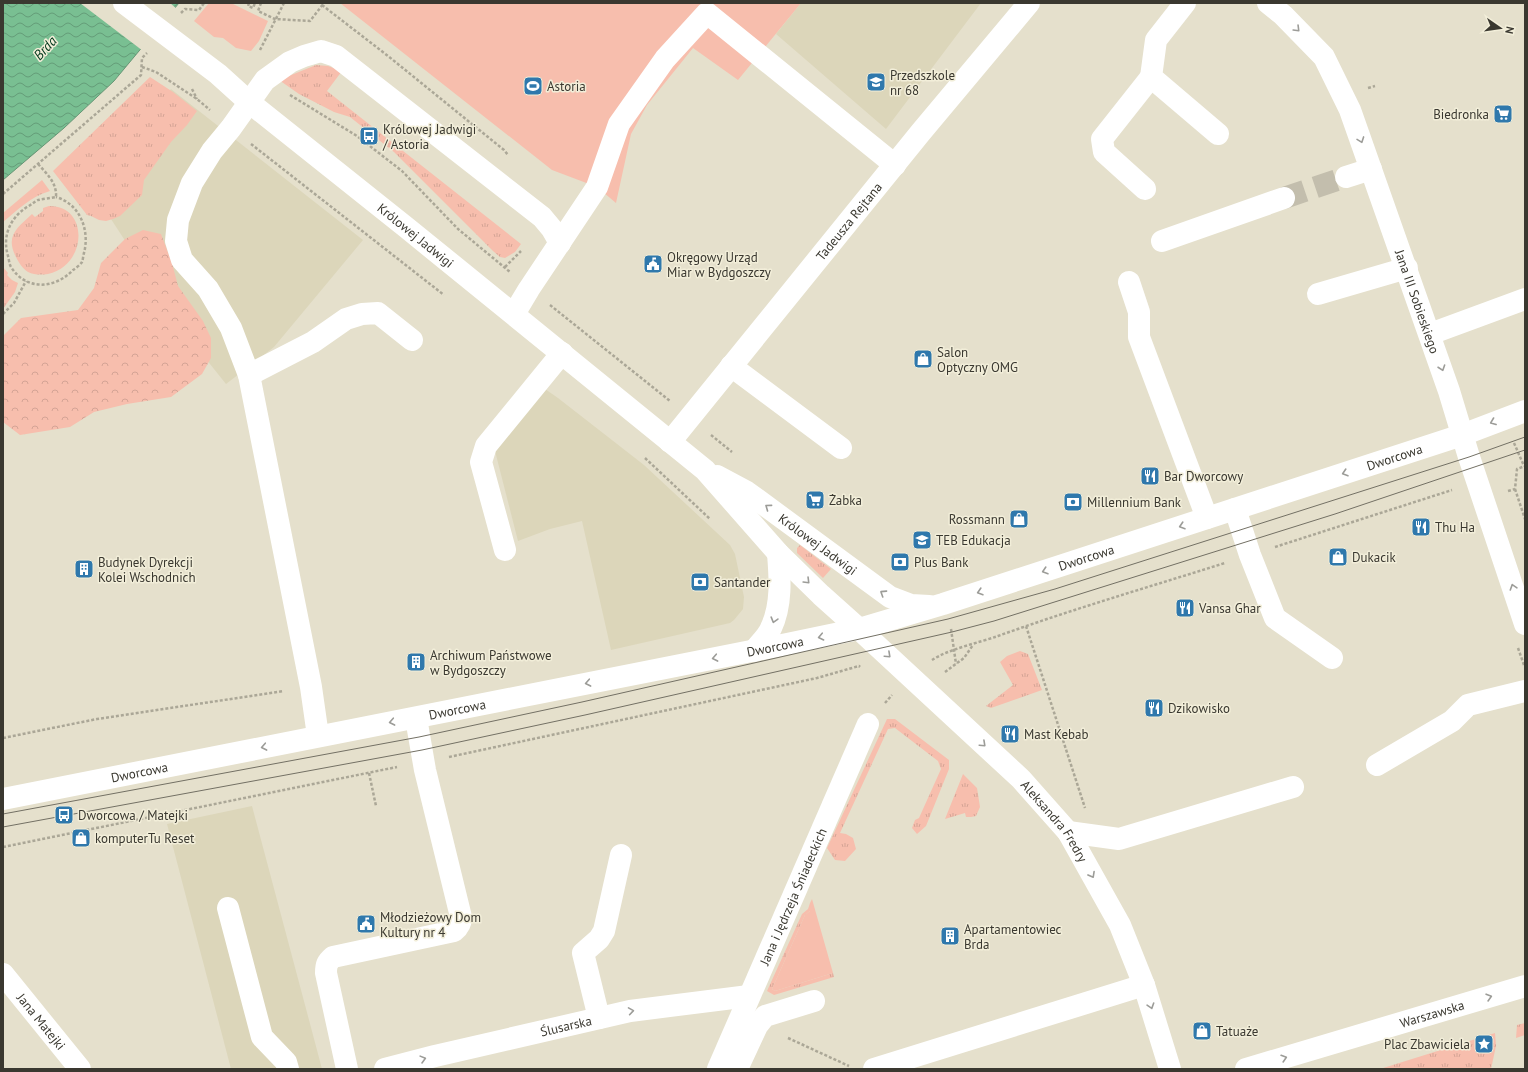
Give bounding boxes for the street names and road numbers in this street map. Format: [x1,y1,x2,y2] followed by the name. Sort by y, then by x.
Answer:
[812,179,885,264] street label: Tadeusza Rejtana
[374,199,457,271] street label: Królowej Jadwigi
[1391,246,1444,356] street label: Jana III Sobieskiego
[1364,440,1424,474] street label: Dworcowa
[775,510,861,579] street label: Królowej Jadwigi
[1056,540,1116,574] street label: Dworcowa
[745,632,805,660] street label: Dworcowa
[427,695,487,723] street label: Dworcowa
[109,758,169,786] street label: Dworcowa
[1017,776,1092,865] street label: Aleksandra Fredry
[755,825,830,969] street label: Jana i Jędrzeja Śniadeckich
[13,989,69,1053] street label: Jana Matejki
[1398,996,1466,1031] street label: Warszawska
[539,1012,593,1040] street label: Ślusarska

